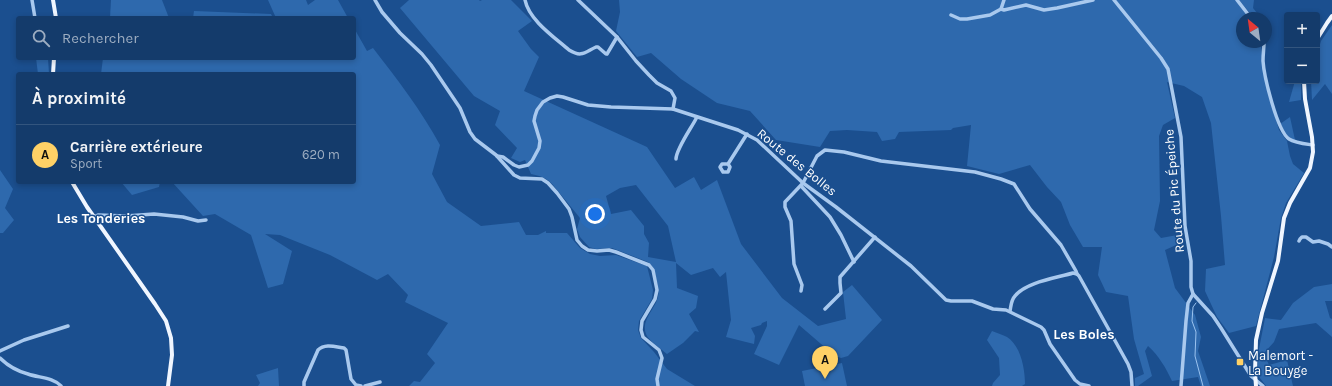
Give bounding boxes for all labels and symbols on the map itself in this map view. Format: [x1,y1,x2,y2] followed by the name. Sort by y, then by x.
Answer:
[1236,12,1272,48] north arrow
[754,125,840,199] street label: Route des Bolles
[1159,128,1187,253] street label: Route du Pic Épeiche
[585,204,605,224] your location
[57,210,145,227] district label: Les Tonderies
[1053,326,1115,343] district label: Les Boles
[812,346,838,379] pin: A
[1248,348,1313,378] place label: Malemort - La Bouyge
[1235,357,1245,367] marker: Malemort - La Bouyge

